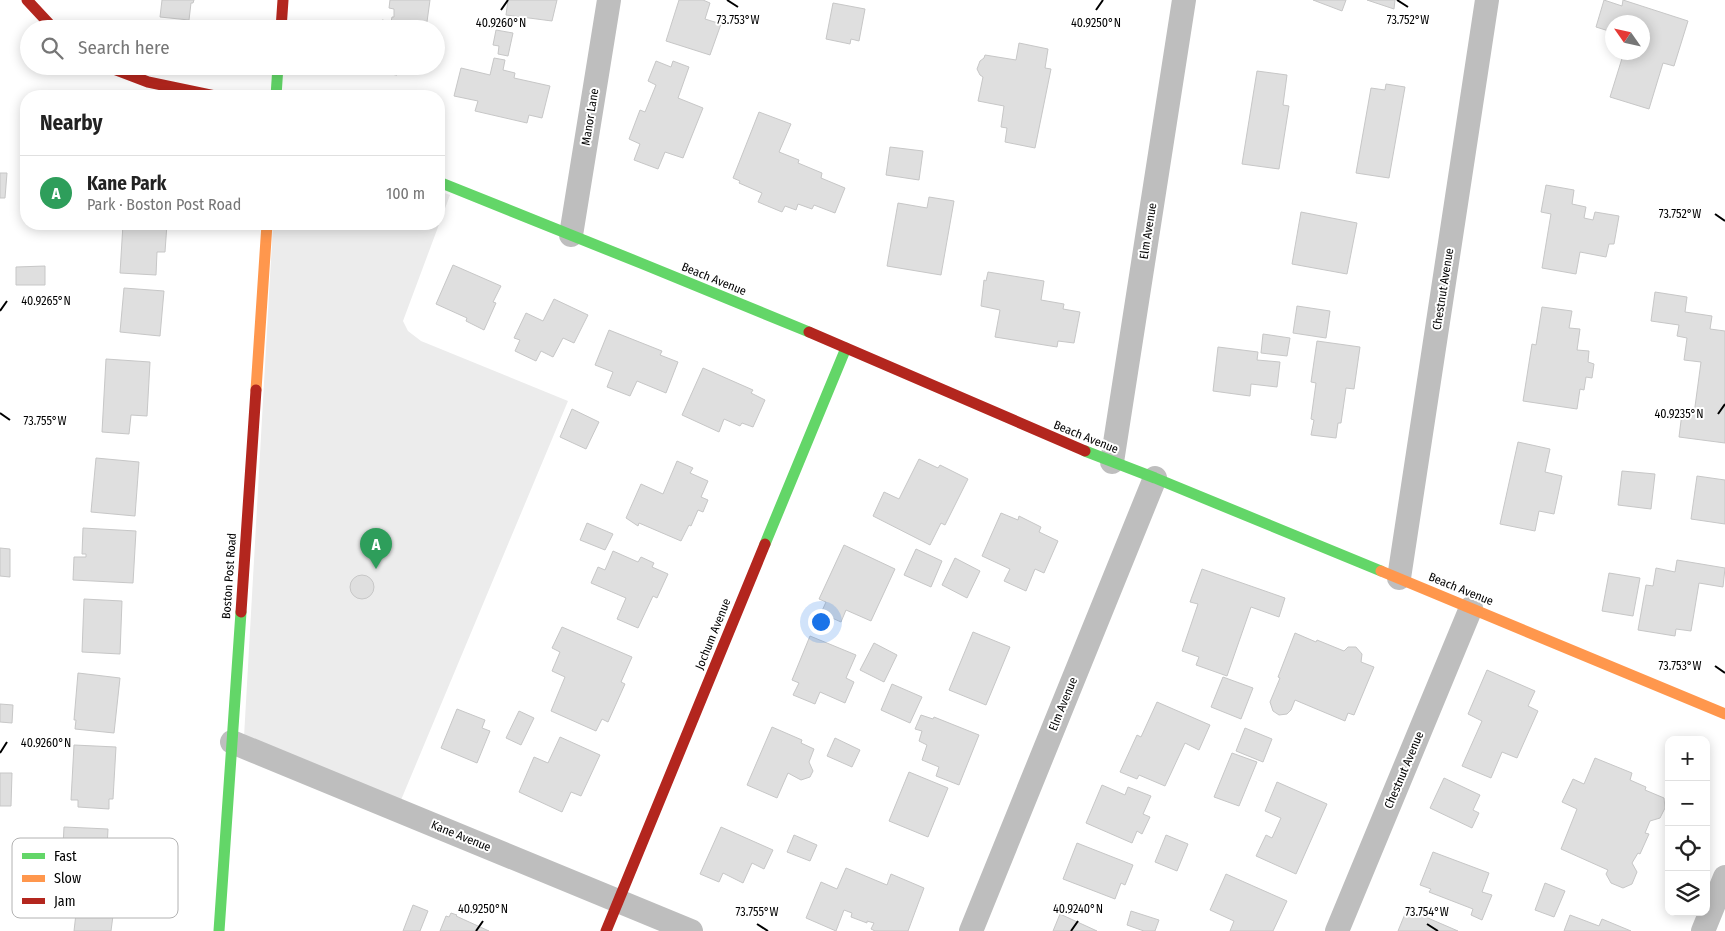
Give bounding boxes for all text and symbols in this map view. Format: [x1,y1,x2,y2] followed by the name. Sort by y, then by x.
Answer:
[717,13,759,27] text: 73.753°W
[1387,13,1429,27] text: 73.752°W
[1605,15,1650,60] north arrow
[476,16,526,30] text: 40.9260°N
[1071,16,1121,30] text: 40.9250°N
[20,20,445,75] search box
[38,34,66,62] icon: search
[78,36,170,59] text: Search here
[579,87,601,146] street label: Manor Lane
[40,110,102,136] text: Nearby
[87,172,166,195] text: Kane Park
[52,184,60,203] text: A
[386,184,425,203] text: 100 m
[87,195,241,214] text: Park · Boston Post Road
[1137,202,1159,260] street label: Elm Avenue
[1659,207,1701,221] text: 73.752°W
[1430,247,1456,331] street label: Chestnut Avenue
[680,260,748,298] street label: Beach Avenue
[21,294,71,308] text: 40.9265°N
[1655,407,1703,421] text: 40.9235°N
[24,414,66,428] text: 73.755°W
[1052,418,1120,456] street label: Beach Avenue
[360,528,392,569] pin: A
[219,533,239,619] street label: Boston Post Road
[1427,570,1495,608] street label: Beach Avenue
[692,596,734,672] street label: Jochum Avenue
[808,609,834,635] your location
[1659,659,1701,673] text: 73.753°W
[1046,675,1080,733] street label: Elm Avenue
[1381,729,1427,811] street label: Chestnut Avenue
[21,736,71,750] text: 40.9260°N
[1665,736,1710,916] map controls
[1665,736,1710,781] button: +
[1665,781,1710,826] button: −
[429,818,493,854] street label: Kane Avenue
[1665,826,1710,871] button: locate
[12,838,178,918] legend
[54,848,77,865] text: Fast
[54,870,81,887] text: Slow
[1665,871,1710,916] button: layers
[54,893,75,910] text: Jam
[458,902,508,916] text: 40.9250°N
[1053,902,1103,916] text: 40.9240°N
[736,905,778,919] text: 73.755°W
[1405,905,1449,919] text: 73.754°W

